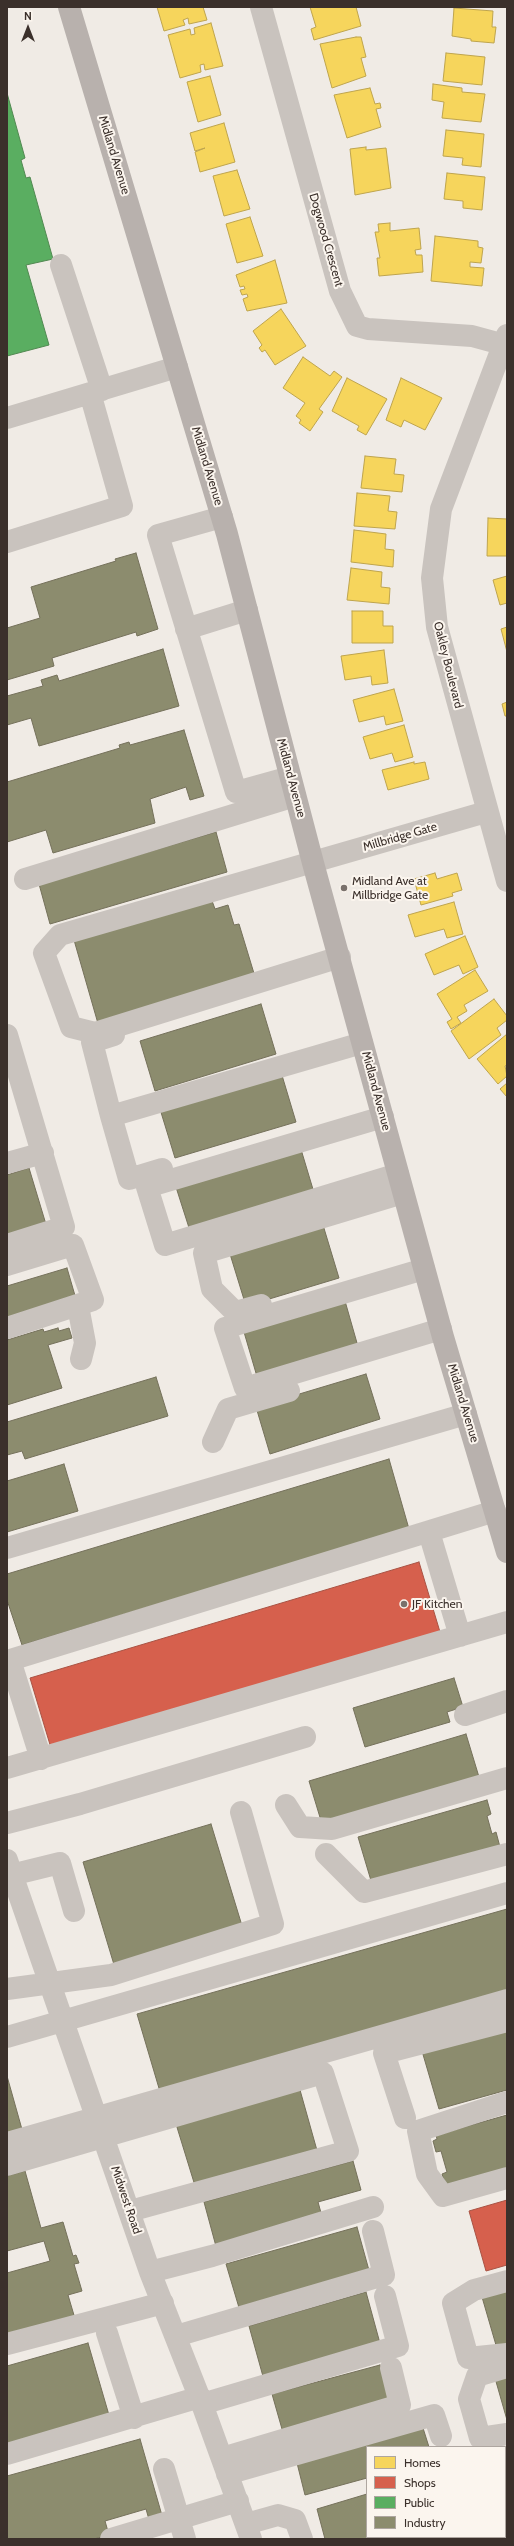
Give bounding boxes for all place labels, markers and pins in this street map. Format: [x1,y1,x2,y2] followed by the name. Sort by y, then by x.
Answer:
[352,874,428,902] place label: Midland Ave at Millbridge Gate
[339,883,349,893] marker: Midland Ave at Millbridge Gate
[412,1597,462,1611] place label: JF Kitchen
[399,1599,409,1609] marker: JF Kitchen

